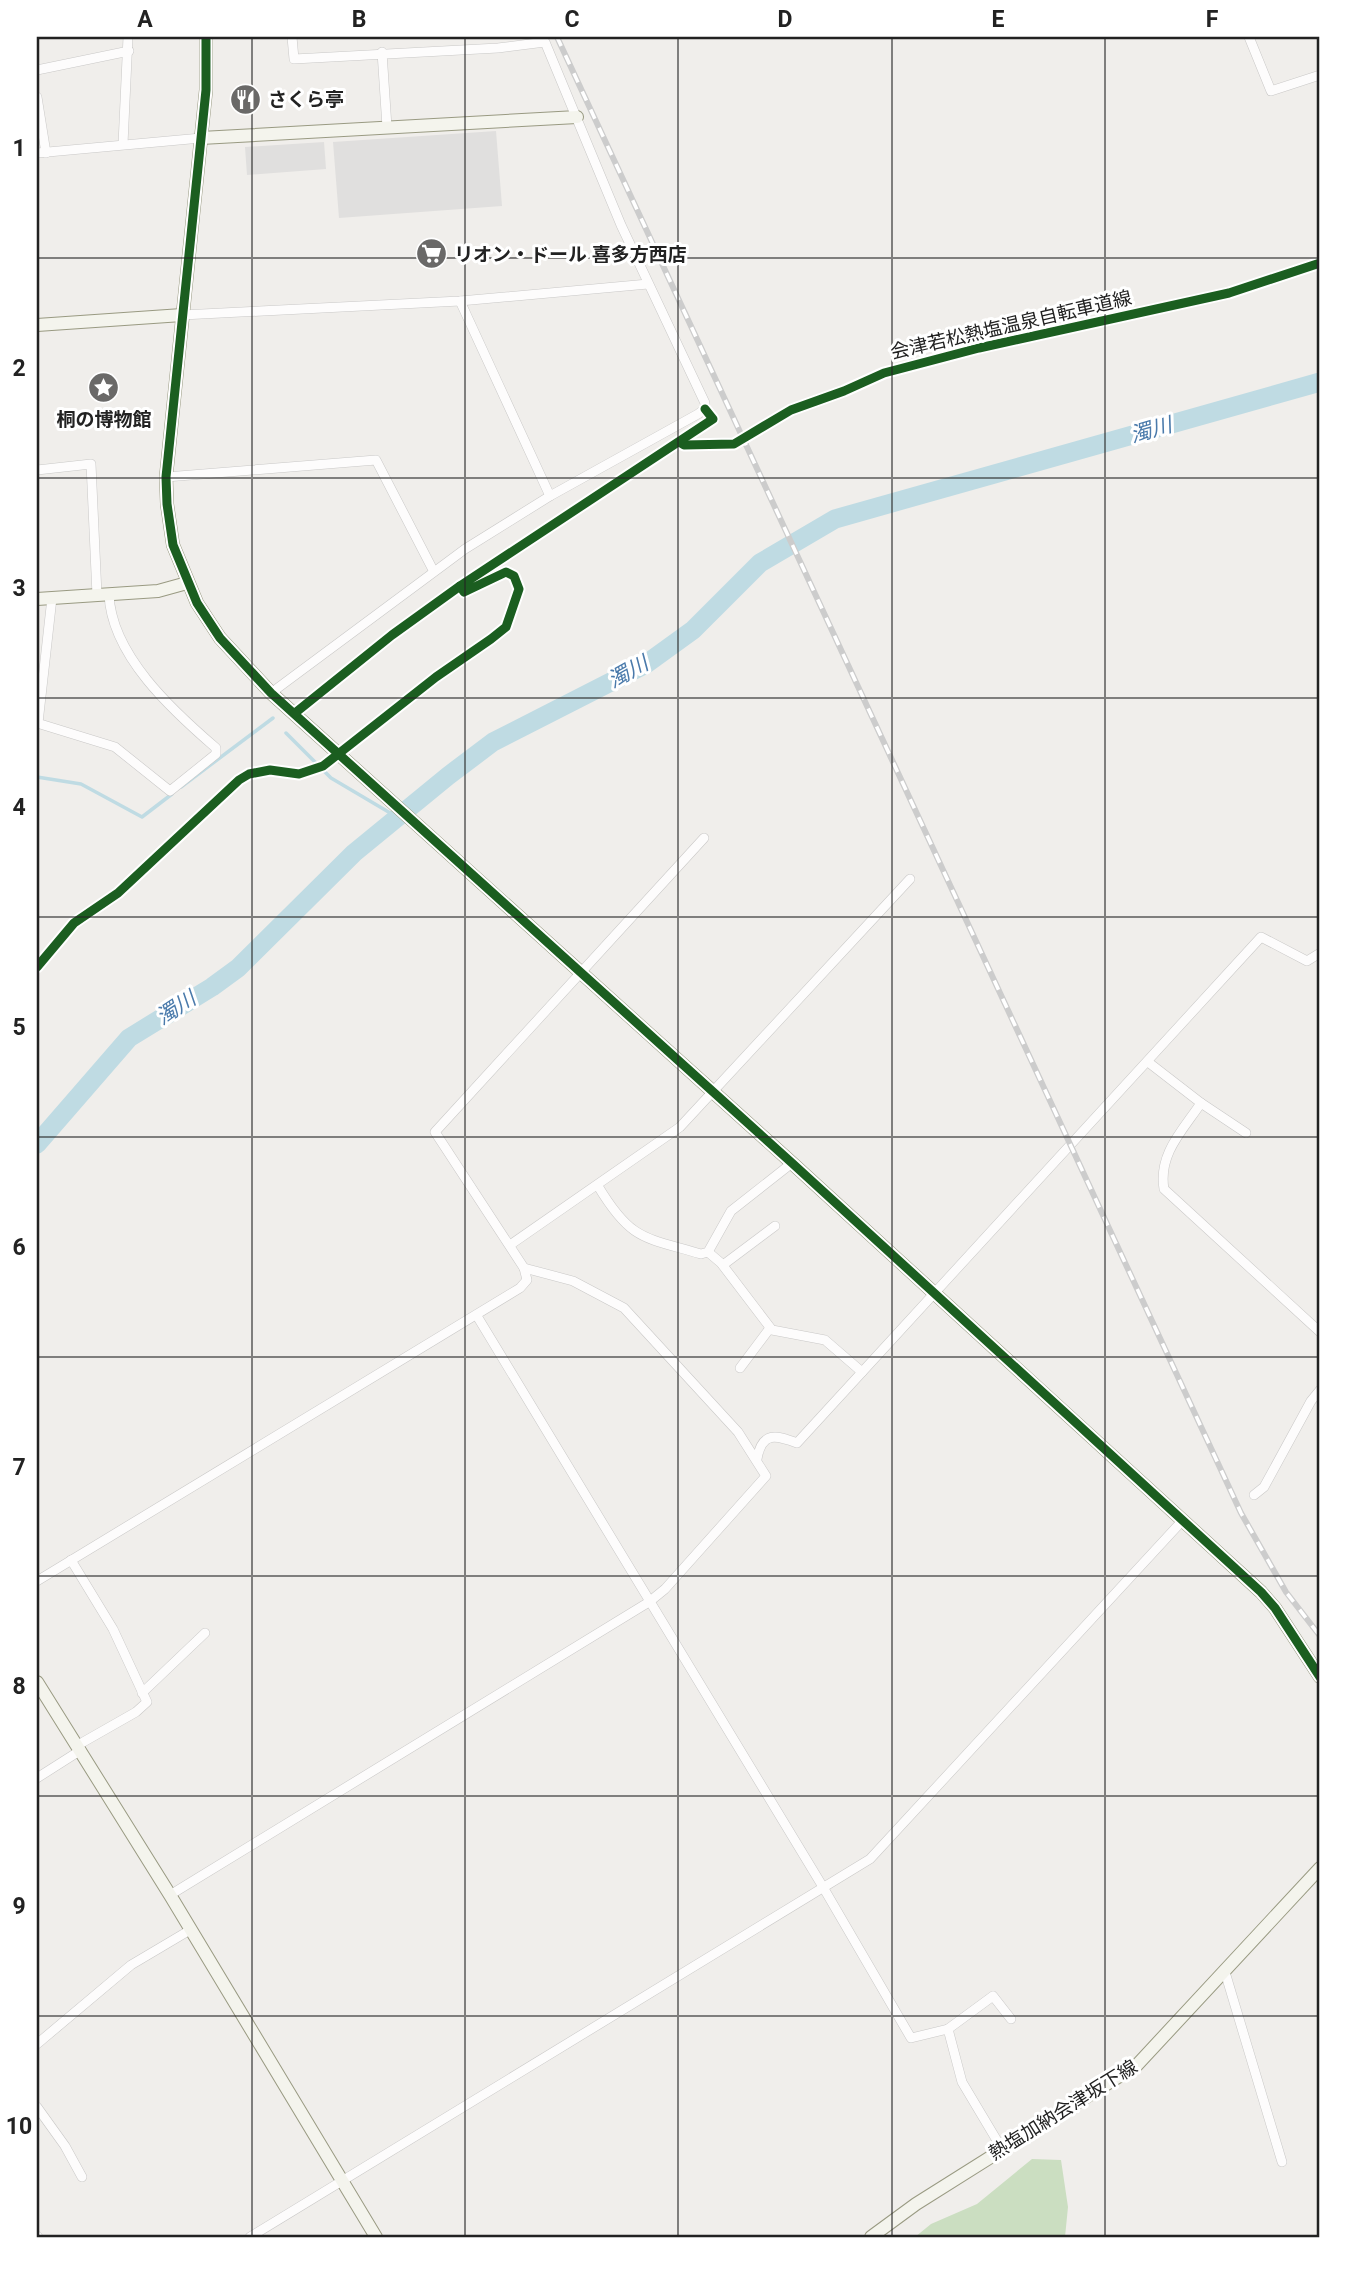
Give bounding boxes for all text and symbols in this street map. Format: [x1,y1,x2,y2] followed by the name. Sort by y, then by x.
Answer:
[137,6,153,33] text: A
[352,6,366,33] text: B
[564,6,580,33] text: C
[778,6,792,33] text: D
[992,6,1005,33] text: E
[1206,6,1219,33] text: F
[228,82,262,116] restaurant icon: さくら亭
[268,88,344,111] place label: さくら亭
[12,135,26,162] text: 1
[414,237,448,271] supermarket icon: リオン・ドール 喜多方西店
[454,243,687,266] place label: リオン・ドール 喜多方西店
[888,286,1134,364] street label: 会津若松熱塩温泉自転車道線
[12,355,26,382] text: 2
[87,371,121,405] place icon: 桐の博物館
[56,408,152,431] place label: 桐の博物館
[1128,412,1176,447] water label: 濁川
[12,575,26,602] text: 3
[604,650,654,693] water label: 濁川
[12,794,26,821] text: 4
[152,985,202,1030] water label: 濁川
[12,1014,26,1041] text: 5
[12,1234,26,1261] text: 6
[12,1454,26,1481] text: 7
[12,1673,26,1700] text: 8
[12,1893,26,1920] text: 9
[984,2055,1142,2165] street label: 熱塩加納会津坂下線
[6,2113,32,2140] text: 10

